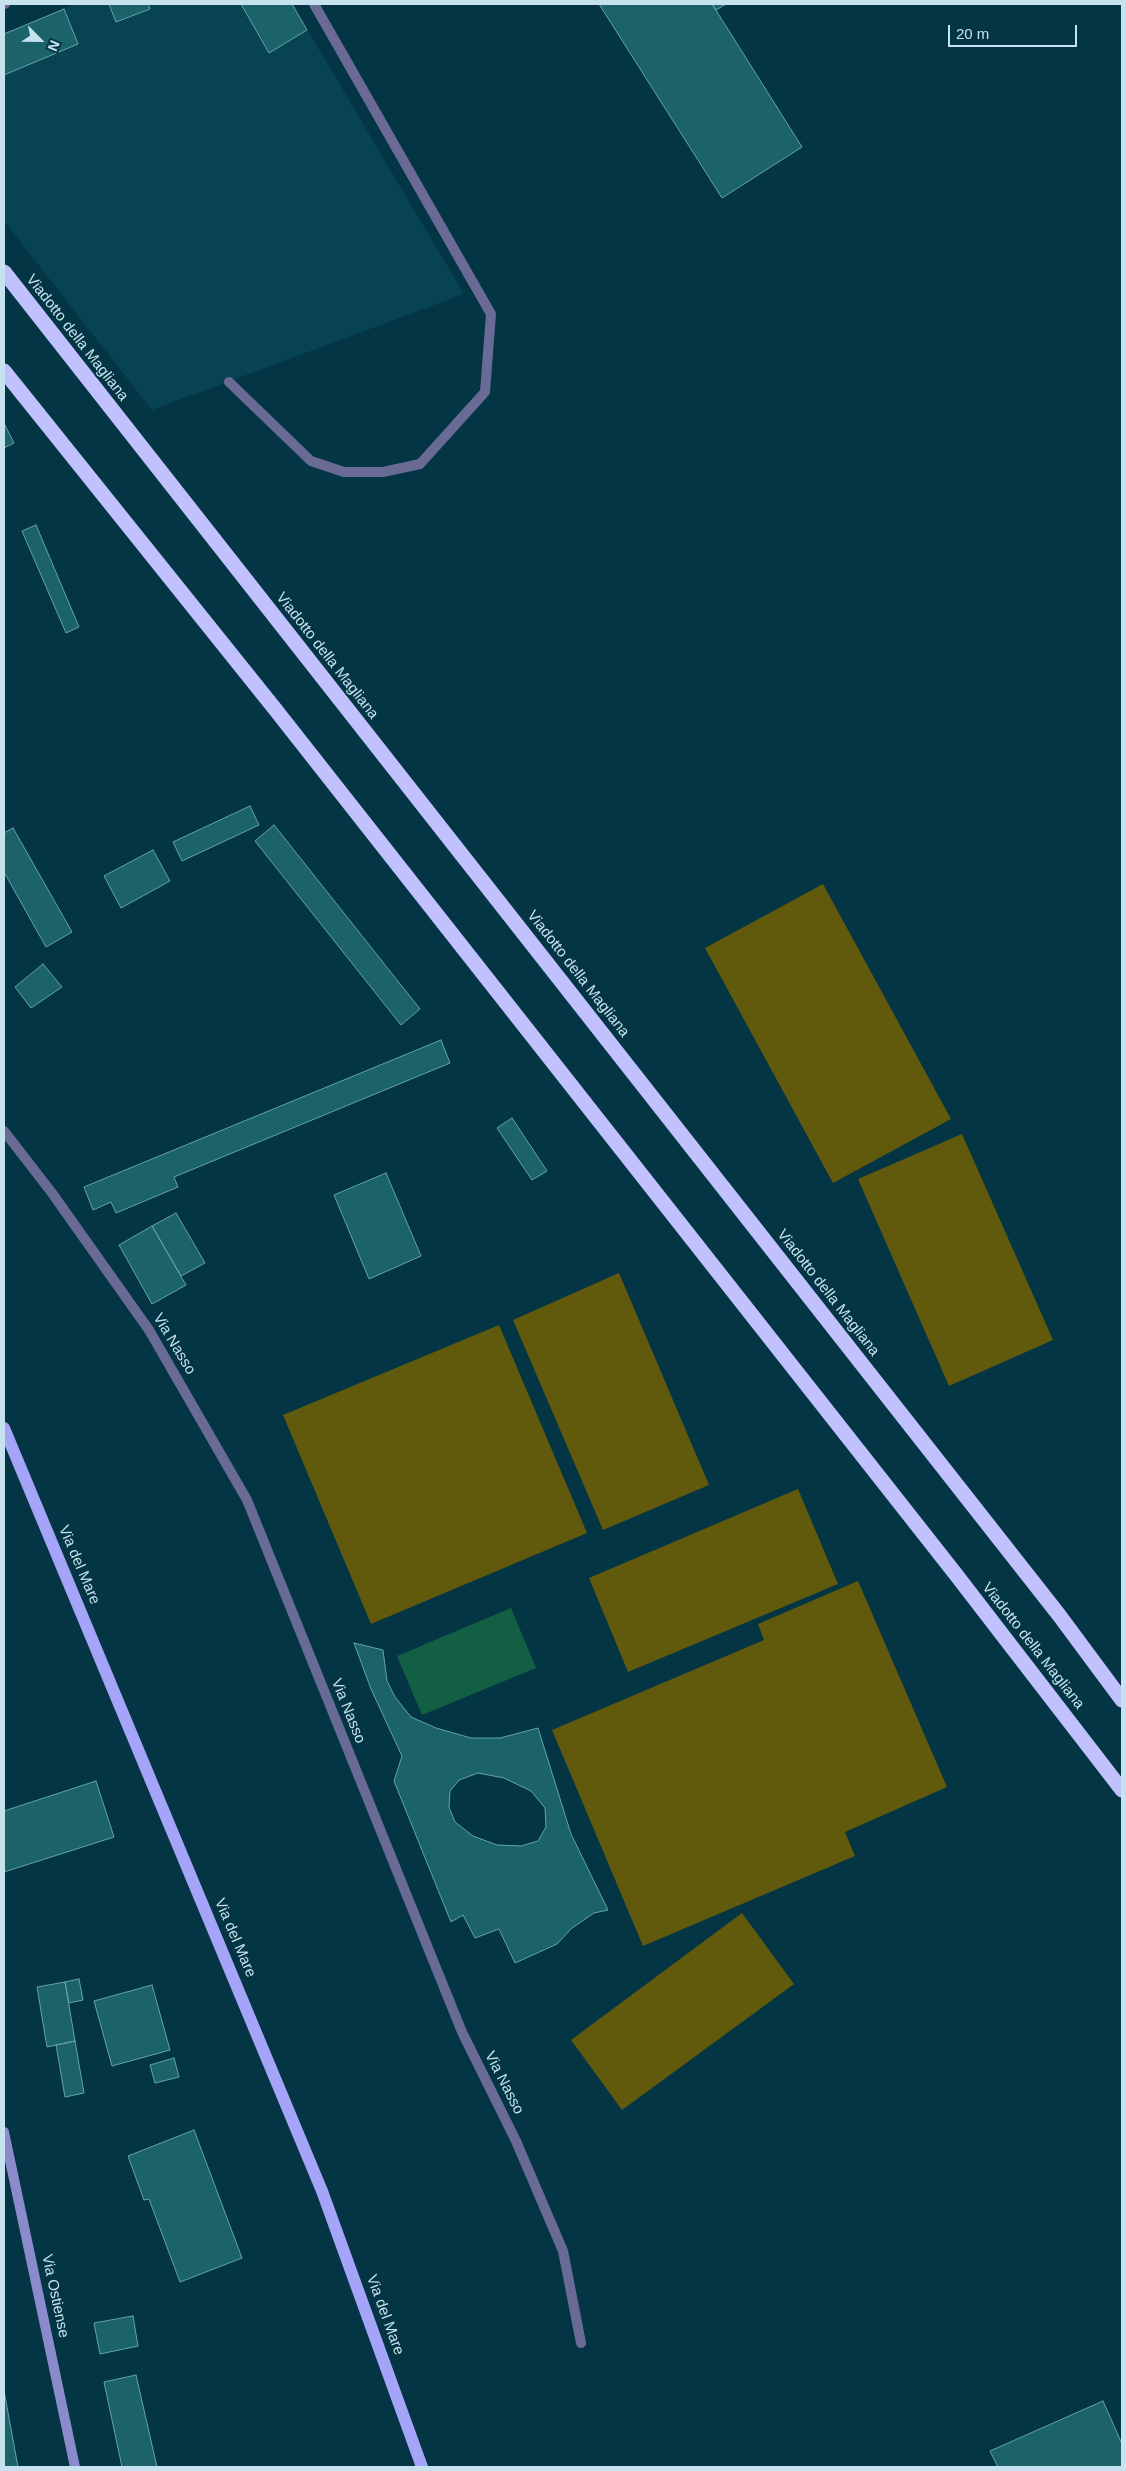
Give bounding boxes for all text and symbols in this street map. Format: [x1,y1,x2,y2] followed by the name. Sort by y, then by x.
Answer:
[15,15,65,65] north arrow
[951,15,1080,47] scale bar
[956,25,989,42] text: 20 m
[44,38,63,54] text: N
[22,271,132,405] street label: Viadotto della Magliana
[272,589,382,723] street label: Viadotto della Magliana
[523,907,633,1041] street label: Viadotto della Magliana
[773,1226,883,1360] street label: Viadotto della Magliana
[149,1310,199,1378] street label: Via Nasso
[54,1523,104,1607] street label: Via del Mare
[978,1579,1088,1713] street label: Viadotto della Magliana
[327,1676,369,1746] street label: Via Nasso
[210,1896,260,1980] street label: Via del Mare
[481,2049,527,2117] street label: Via Nasso
[37,2253,73,2339] street label: Via Ostiense
[362,2272,408,2358] street label: Via del Mare

